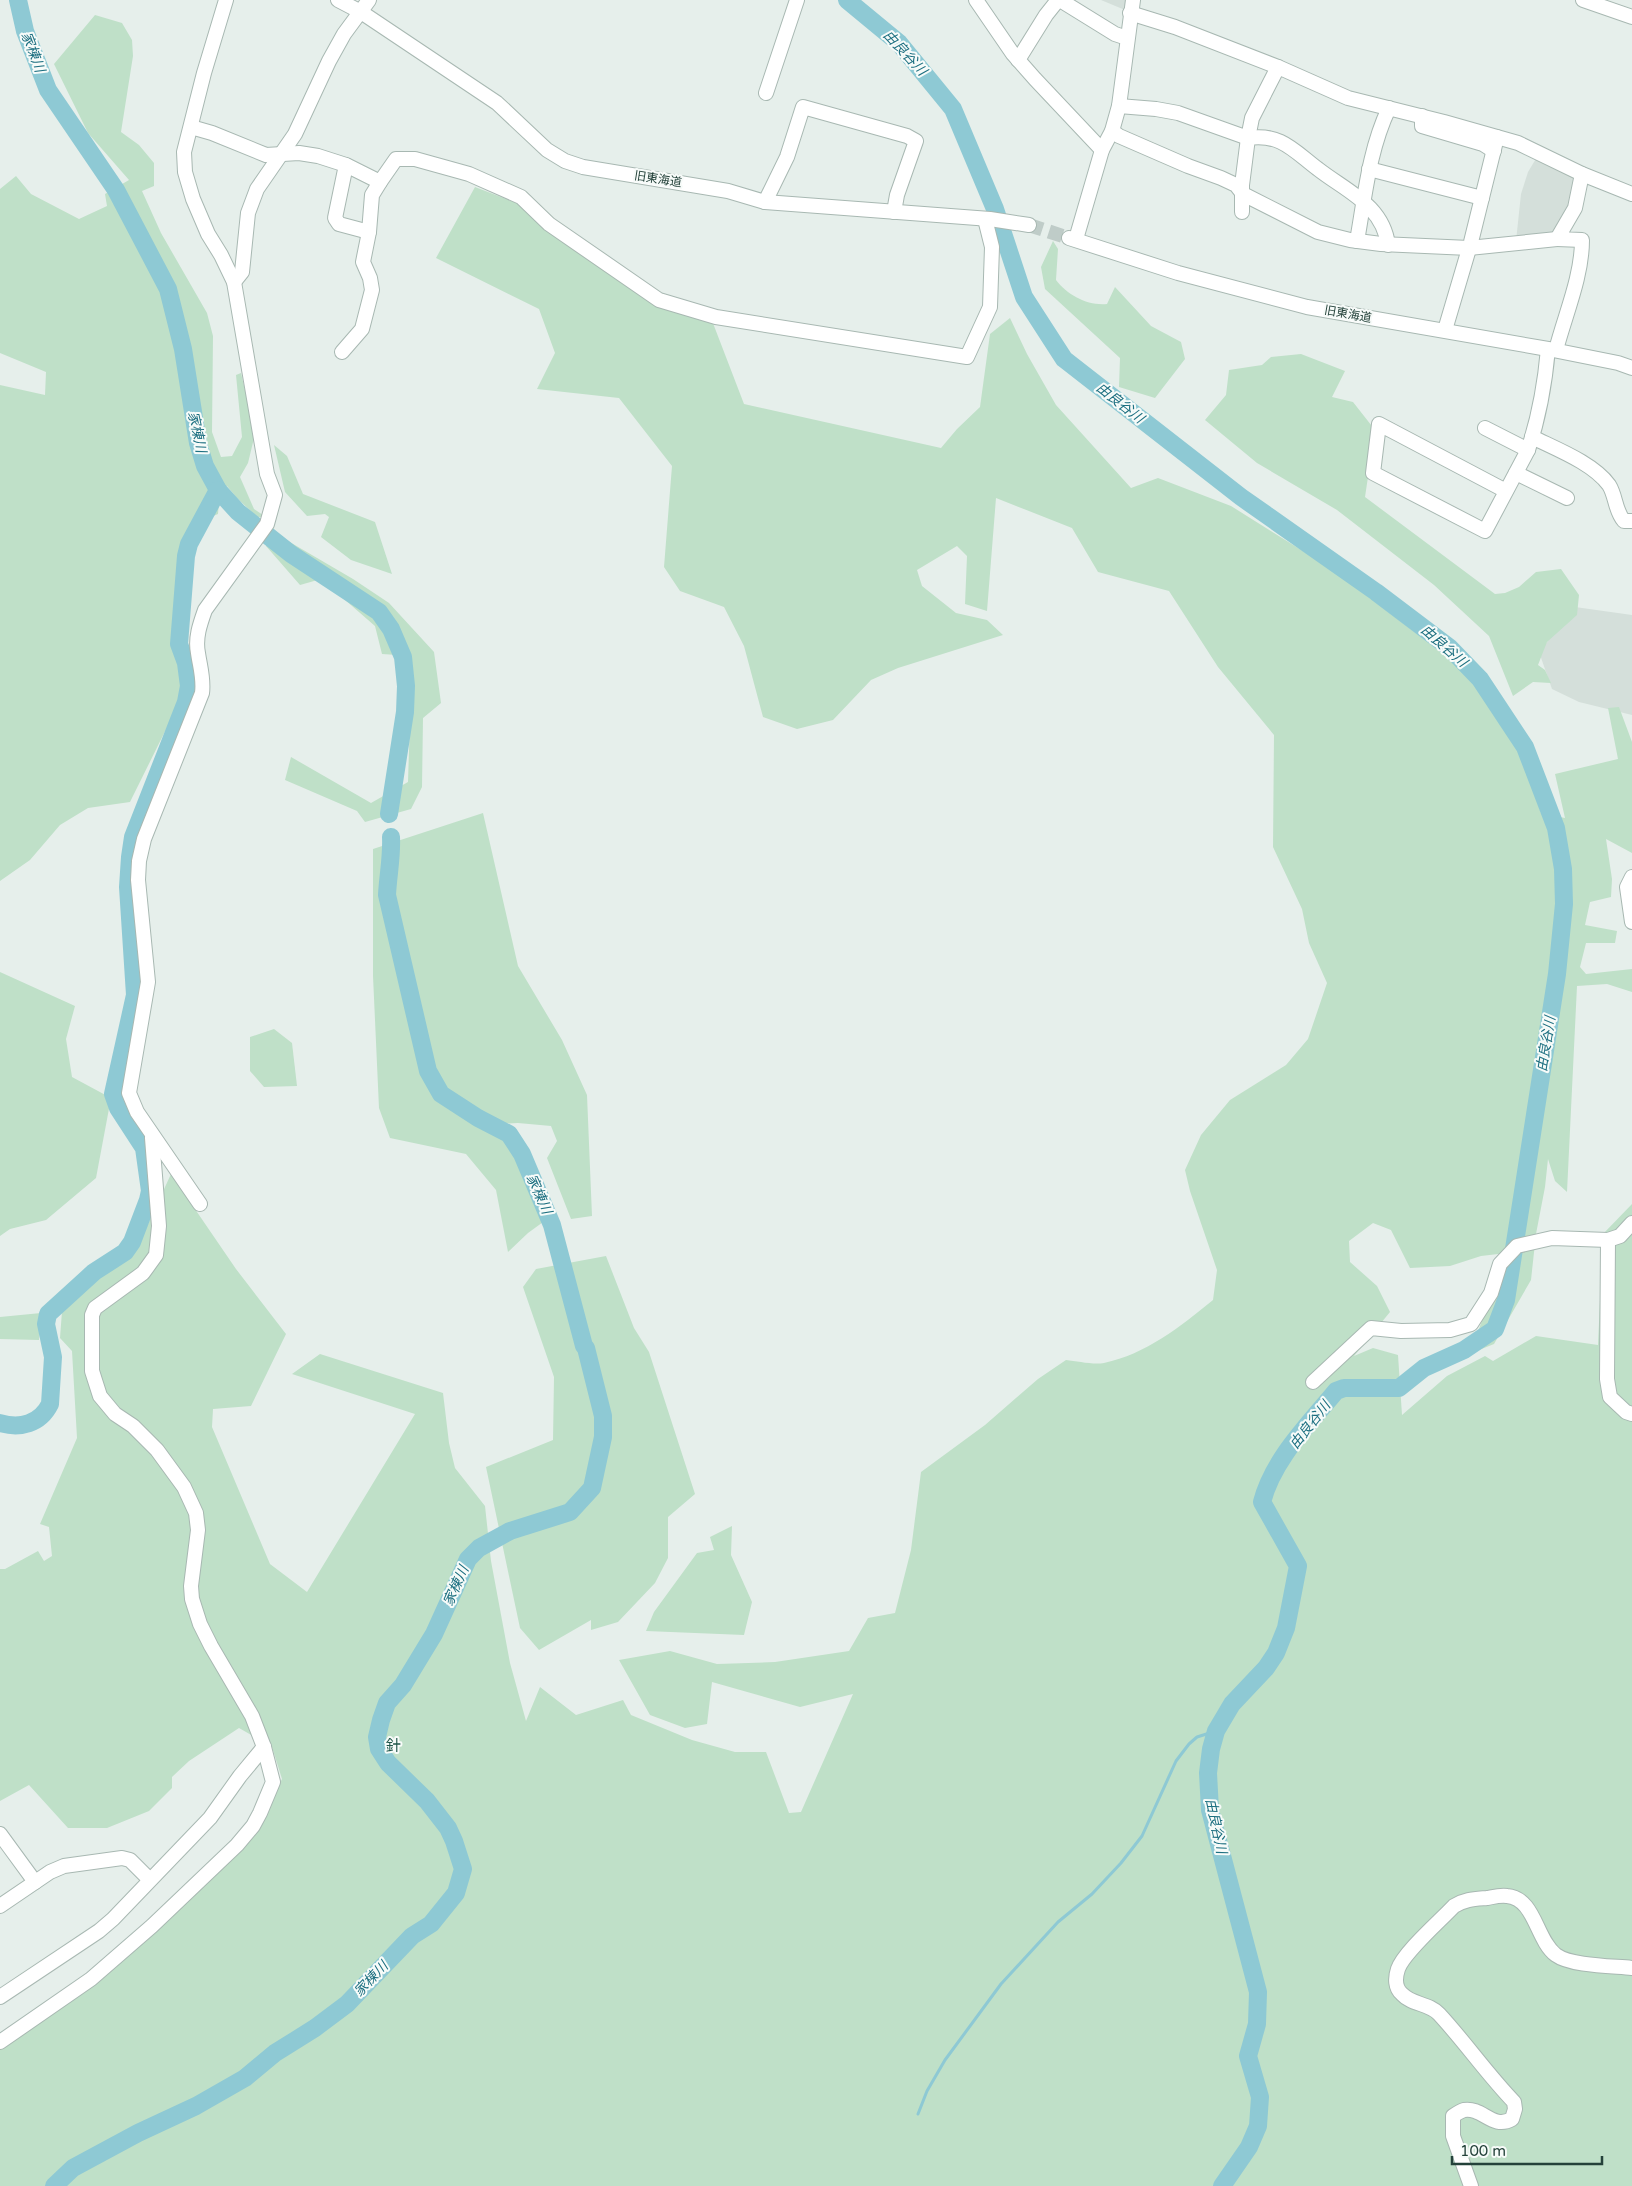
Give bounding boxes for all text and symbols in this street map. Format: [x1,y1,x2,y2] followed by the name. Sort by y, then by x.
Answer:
[880,27,932,81] water label: 由良谷川
[18,29,49,77] water label: 家棟川
[633,168,683,190] street label: 旧東海道
[1323,303,1373,325] street label: 旧東海道
[1093,379,1149,428] water label: 由良谷川
[184,410,210,456] water label: 家棟川
[1417,621,1472,672] water label: 由良谷川
[1533,1013,1559,1073] water label: 由良谷川
[523,1171,556,1218] water label: 家棟川
[1286,1396,1335,1452] water label: 由良谷川
[440,1562,473,1609] water label: 家棟川
[385,1737,401,1755] district label: 針
[1202,1797,1231,1857] water label: 由良谷川
[350,1957,393,2000] water label: 家棟川
[1452,2134,1602,2166] scale bar
[1460,2142,1506,2160] text: 100 m

